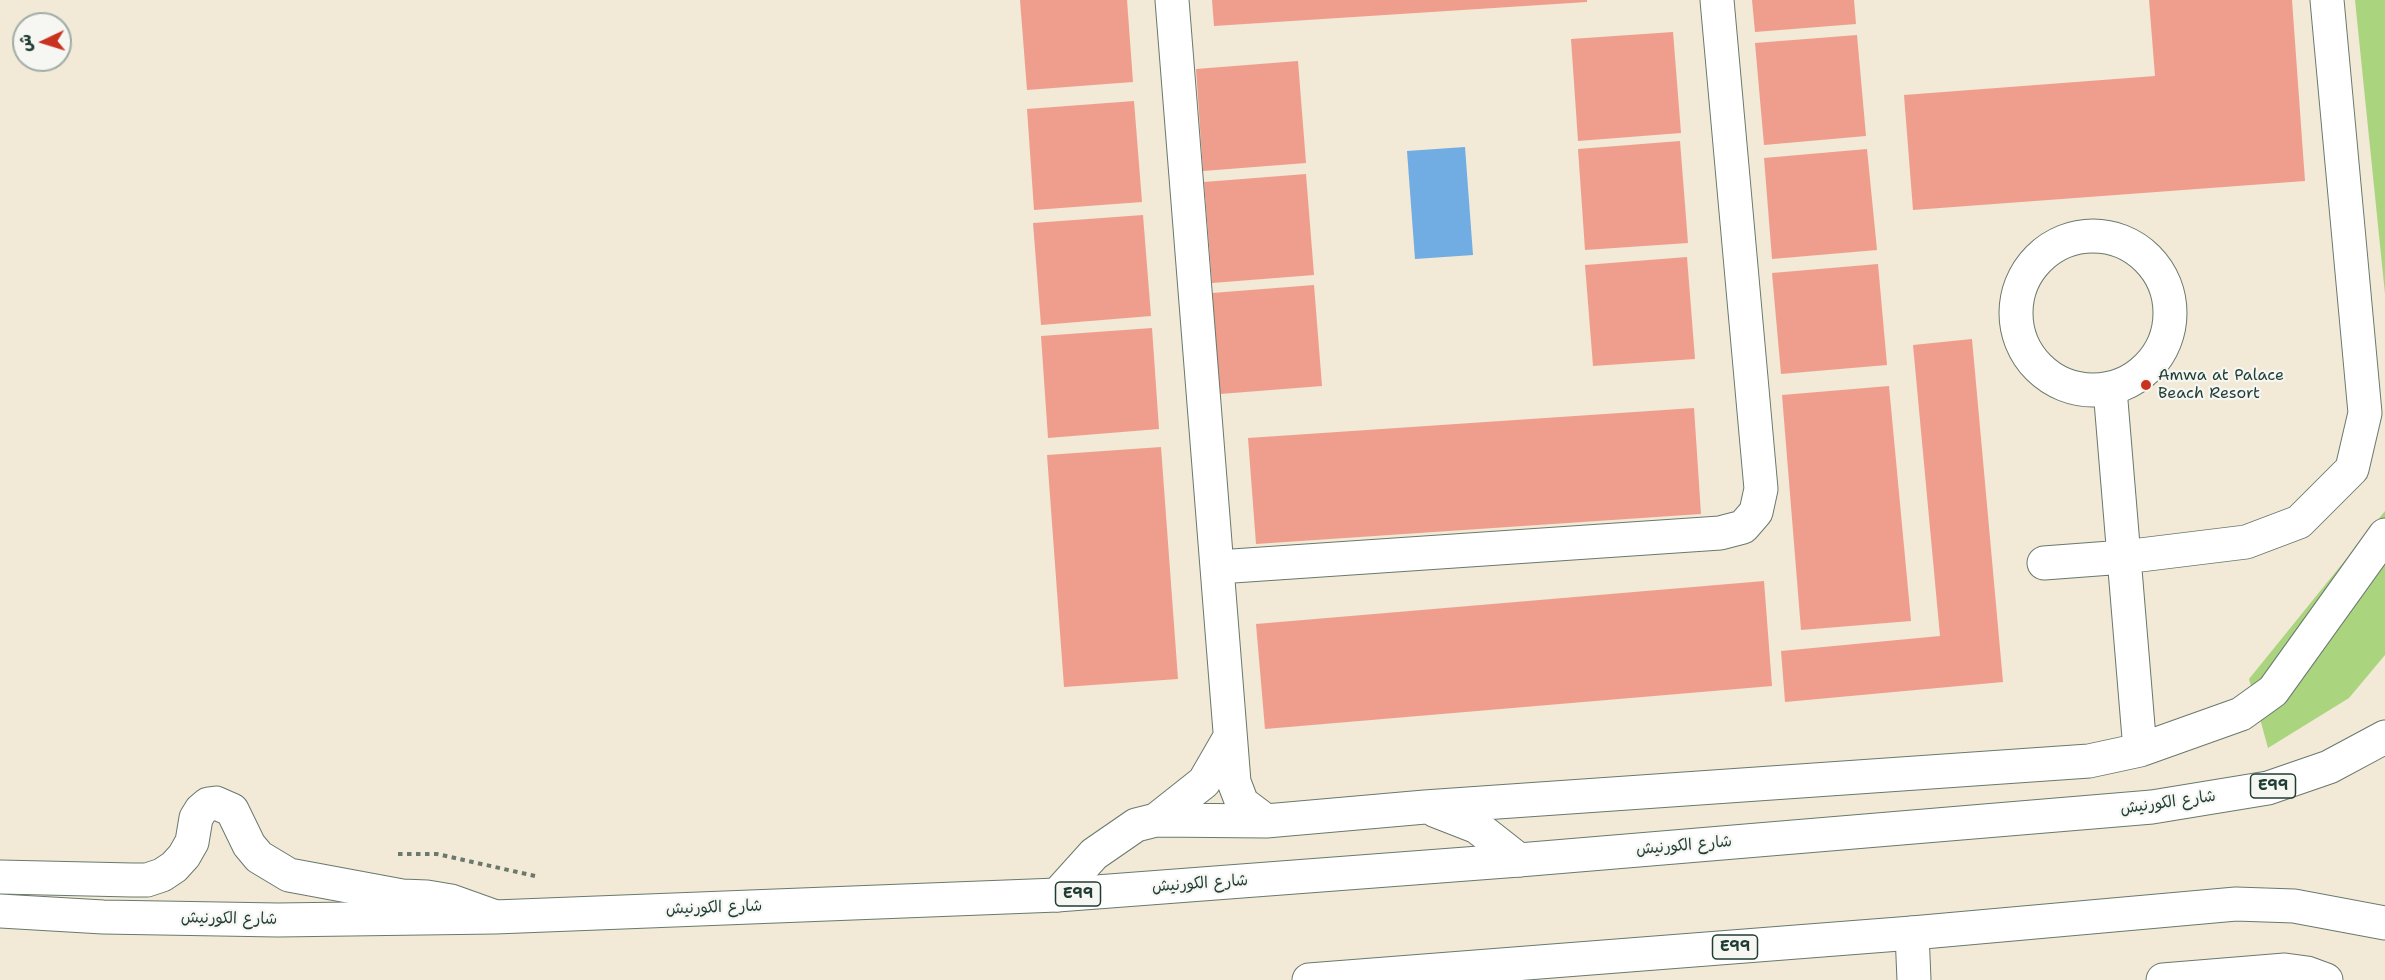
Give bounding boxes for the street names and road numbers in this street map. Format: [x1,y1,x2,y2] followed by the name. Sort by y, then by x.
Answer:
[2250,774,2296,798] road number: E99
[2119,787,2217,819] street label: شارع الكورنيش
[1635,832,1733,860] street label: شارع الكورنيش
[1151,871,1249,897] street label: شارع الكورنيش
[1056,882,1100,906] road number: E99
[666,897,762,919] street label: شارع الكورنيش
[181,909,277,929] street label: شارع الكورنيش
[1712,935,1758,959] road number: E99

